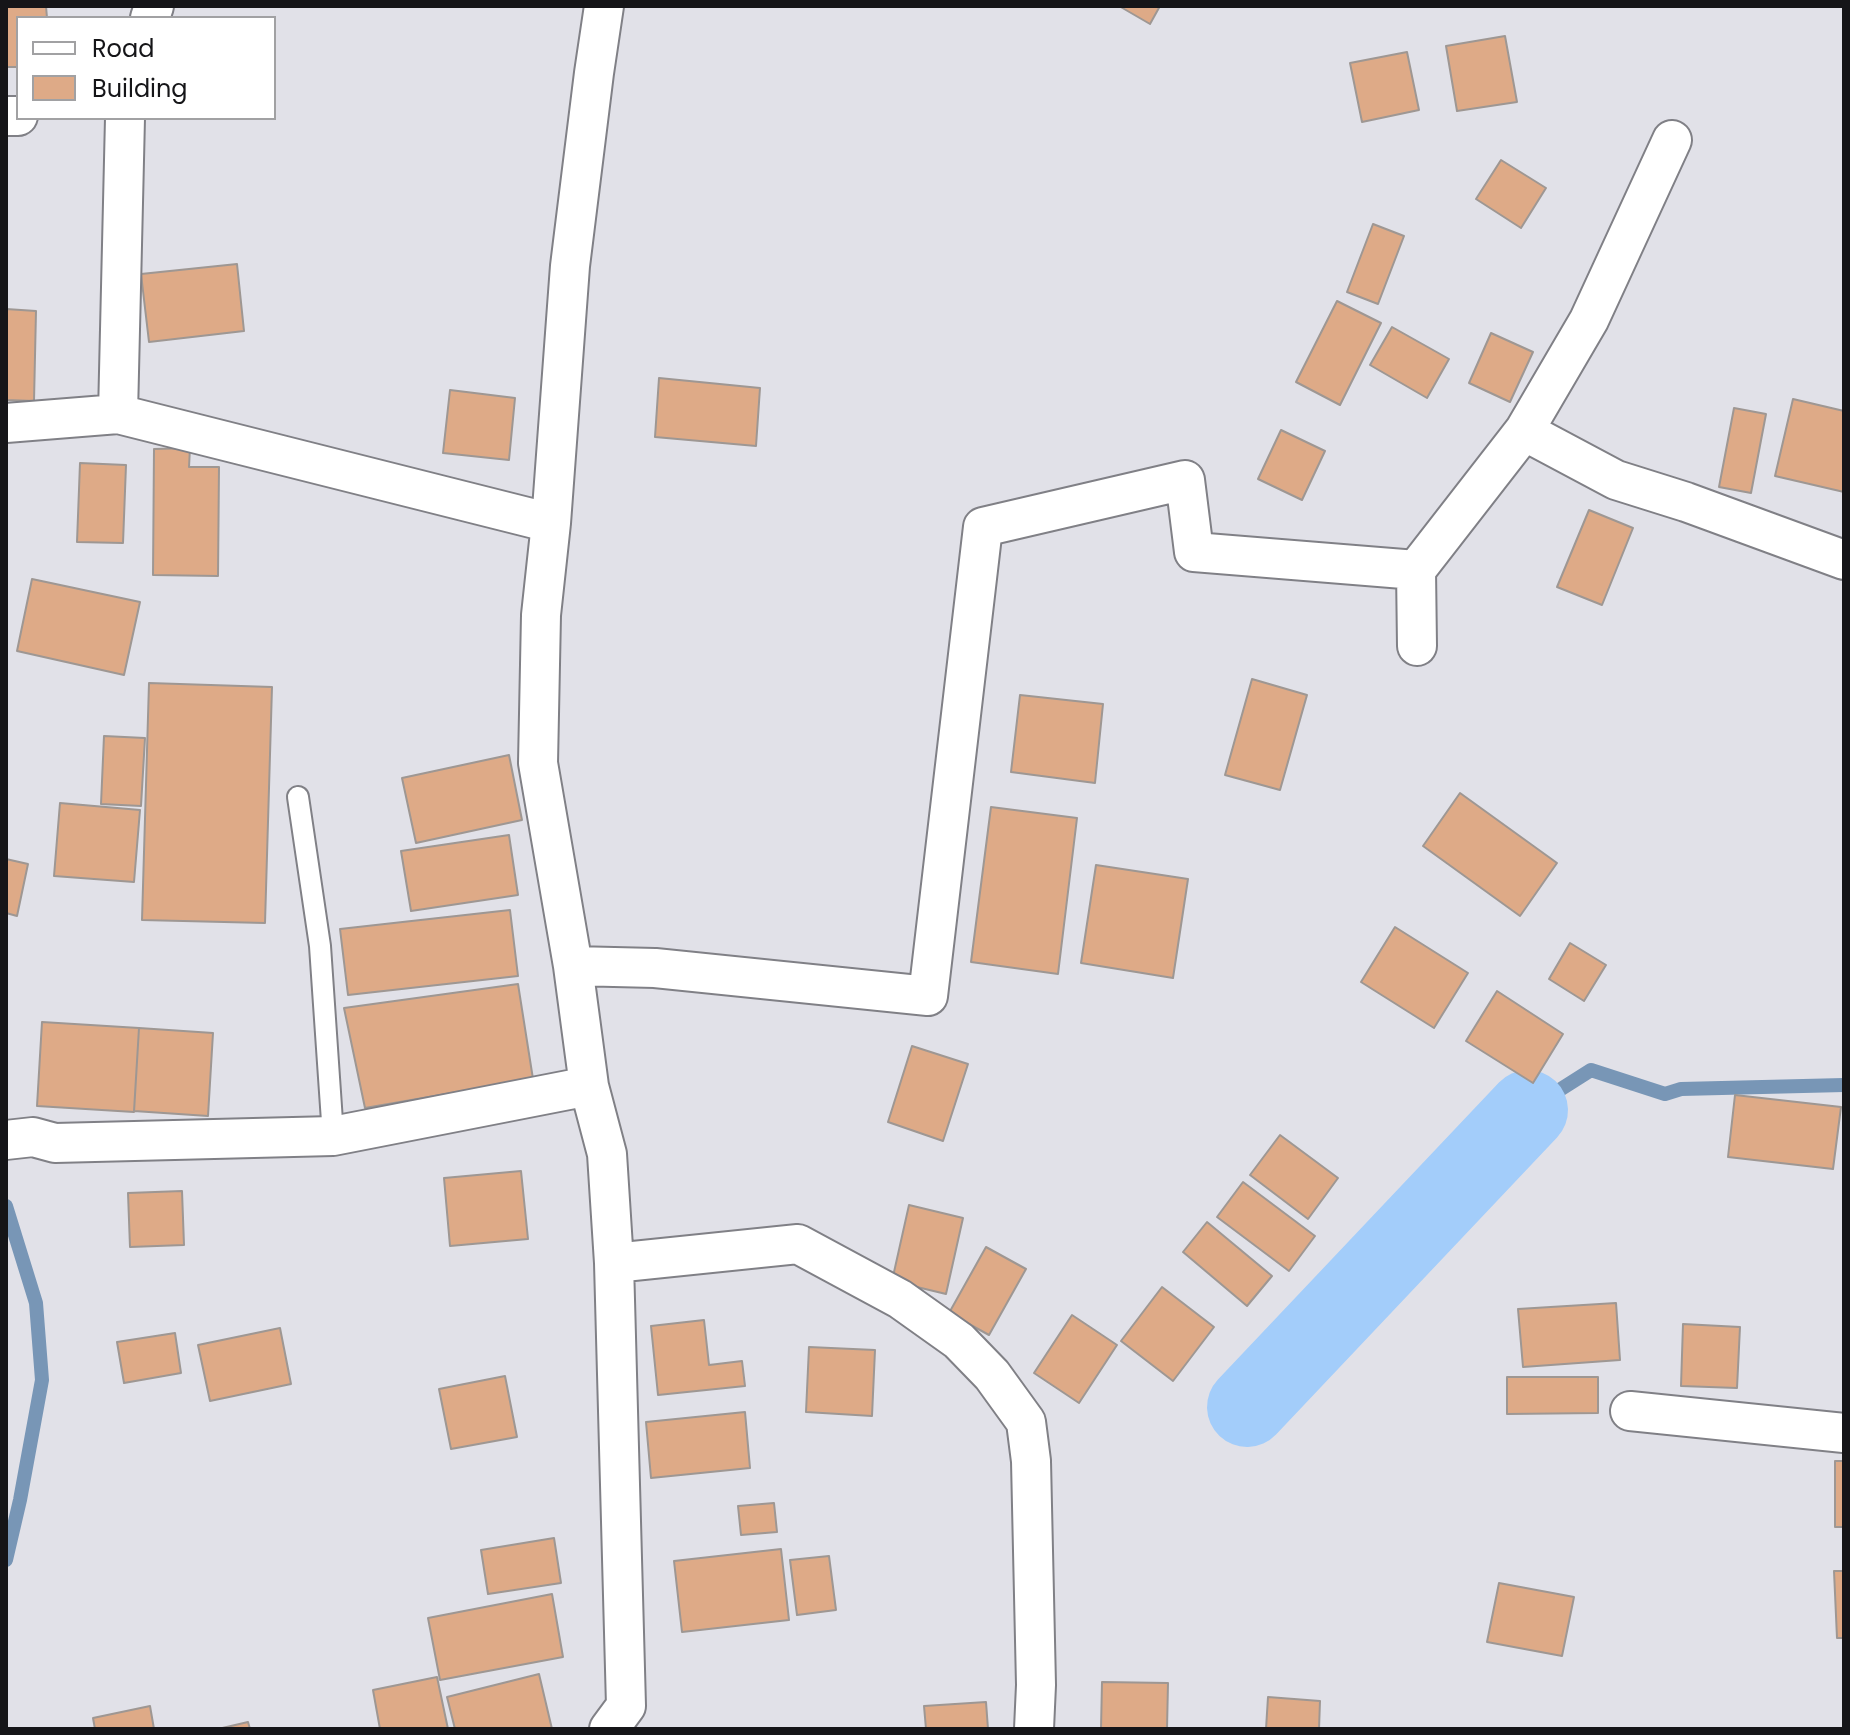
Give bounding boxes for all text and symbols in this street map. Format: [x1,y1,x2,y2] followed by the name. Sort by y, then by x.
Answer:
[16,16,276,120] legend
[92,32,154,65] text: Road
[92,72,188,105] text: Building

